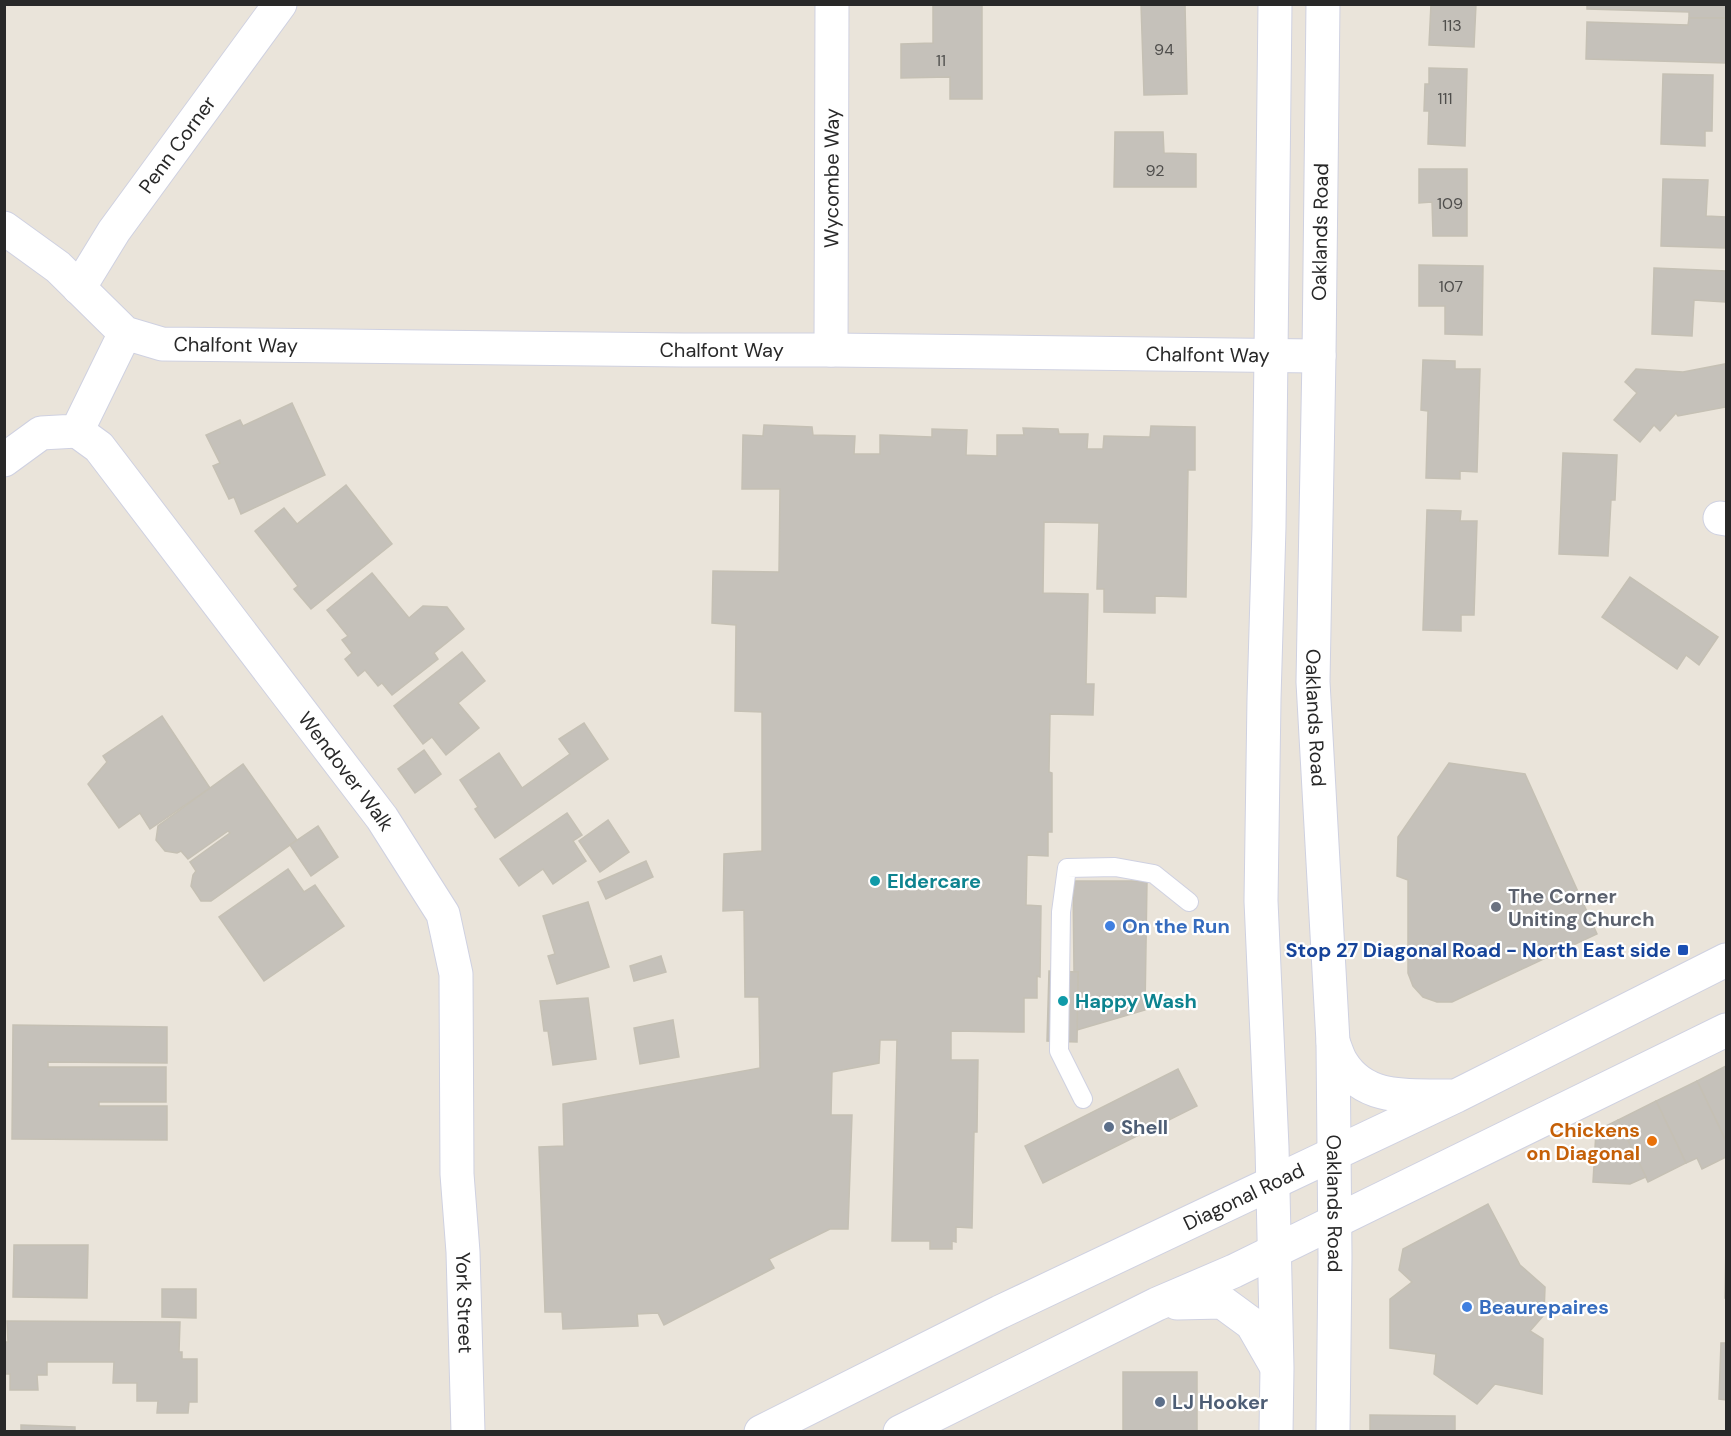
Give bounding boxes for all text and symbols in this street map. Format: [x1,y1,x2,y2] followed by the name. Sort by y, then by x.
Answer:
[1442,15,1462,36] house number: 113
[1154,39,1174,60] house number: 94
[936,50,946,71] house number: 11
[1438,88,1452,109] house number: 111
[133,91,222,198] street label: Penn Corner
[818,108,845,248] street label: Wycombe Way
[1146,160,1165,181] house number: 92
[1306,163,1334,301] street label: Oaklands Road
[1437,193,1463,214] house number: 109
[1439,276,1463,297] house number: 107
[173,331,298,359] street label: Chalfont Way
[659,337,784,363] street label: Chalfont Way
[1145,341,1270,368] street label: Chalfont Way
[1300,649,1332,787] street label: Oaklands Road
[293,706,400,836] street label: Wendover Walk
[887,868,981,894] place label: Eldercare
[868,874,882,888] marker: Eldercare
[1508,883,1655,932] place label: The Corner Uniting Church
[1489,900,1503,914] marker: The Corner Uniting Church
[1122,913,1230,939] place label: On the Run
[1103,919,1117,933] marker: On the Run
[1286,937,1671,963] place label: Stop 27 Diagonal Road - North East side
[1676,943,1690,957] marker: Stop 27 Diagonal Road - North East side
[1075,988,1197,1014] place label: Happy Wash
[1056,994,1070,1008] marker: Happy Wash
[1121,1114,1168,1140] place label: Shell
[1526,1117,1640,1166] place label: Chickens on Diagonal
[1102,1120,1116,1134] marker: Shell
[1321,1134,1348,1272] street label: Oaklands Road
[1645,1134,1659,1148] marker: Chickens on Diagonal
[1179,1157,1308,1236] street label: Diagonal Road
[450,1252,479,1354] street label: York Street
[1479,1294,1609,1320] place label: Beaurepaires
[1460,1300,1474,1314] marker: Beaurepaires
[1172,1389,1268,1415] place label: LJ Hooker
[1153,1395,1167,1409] marker: LJ Hooker

